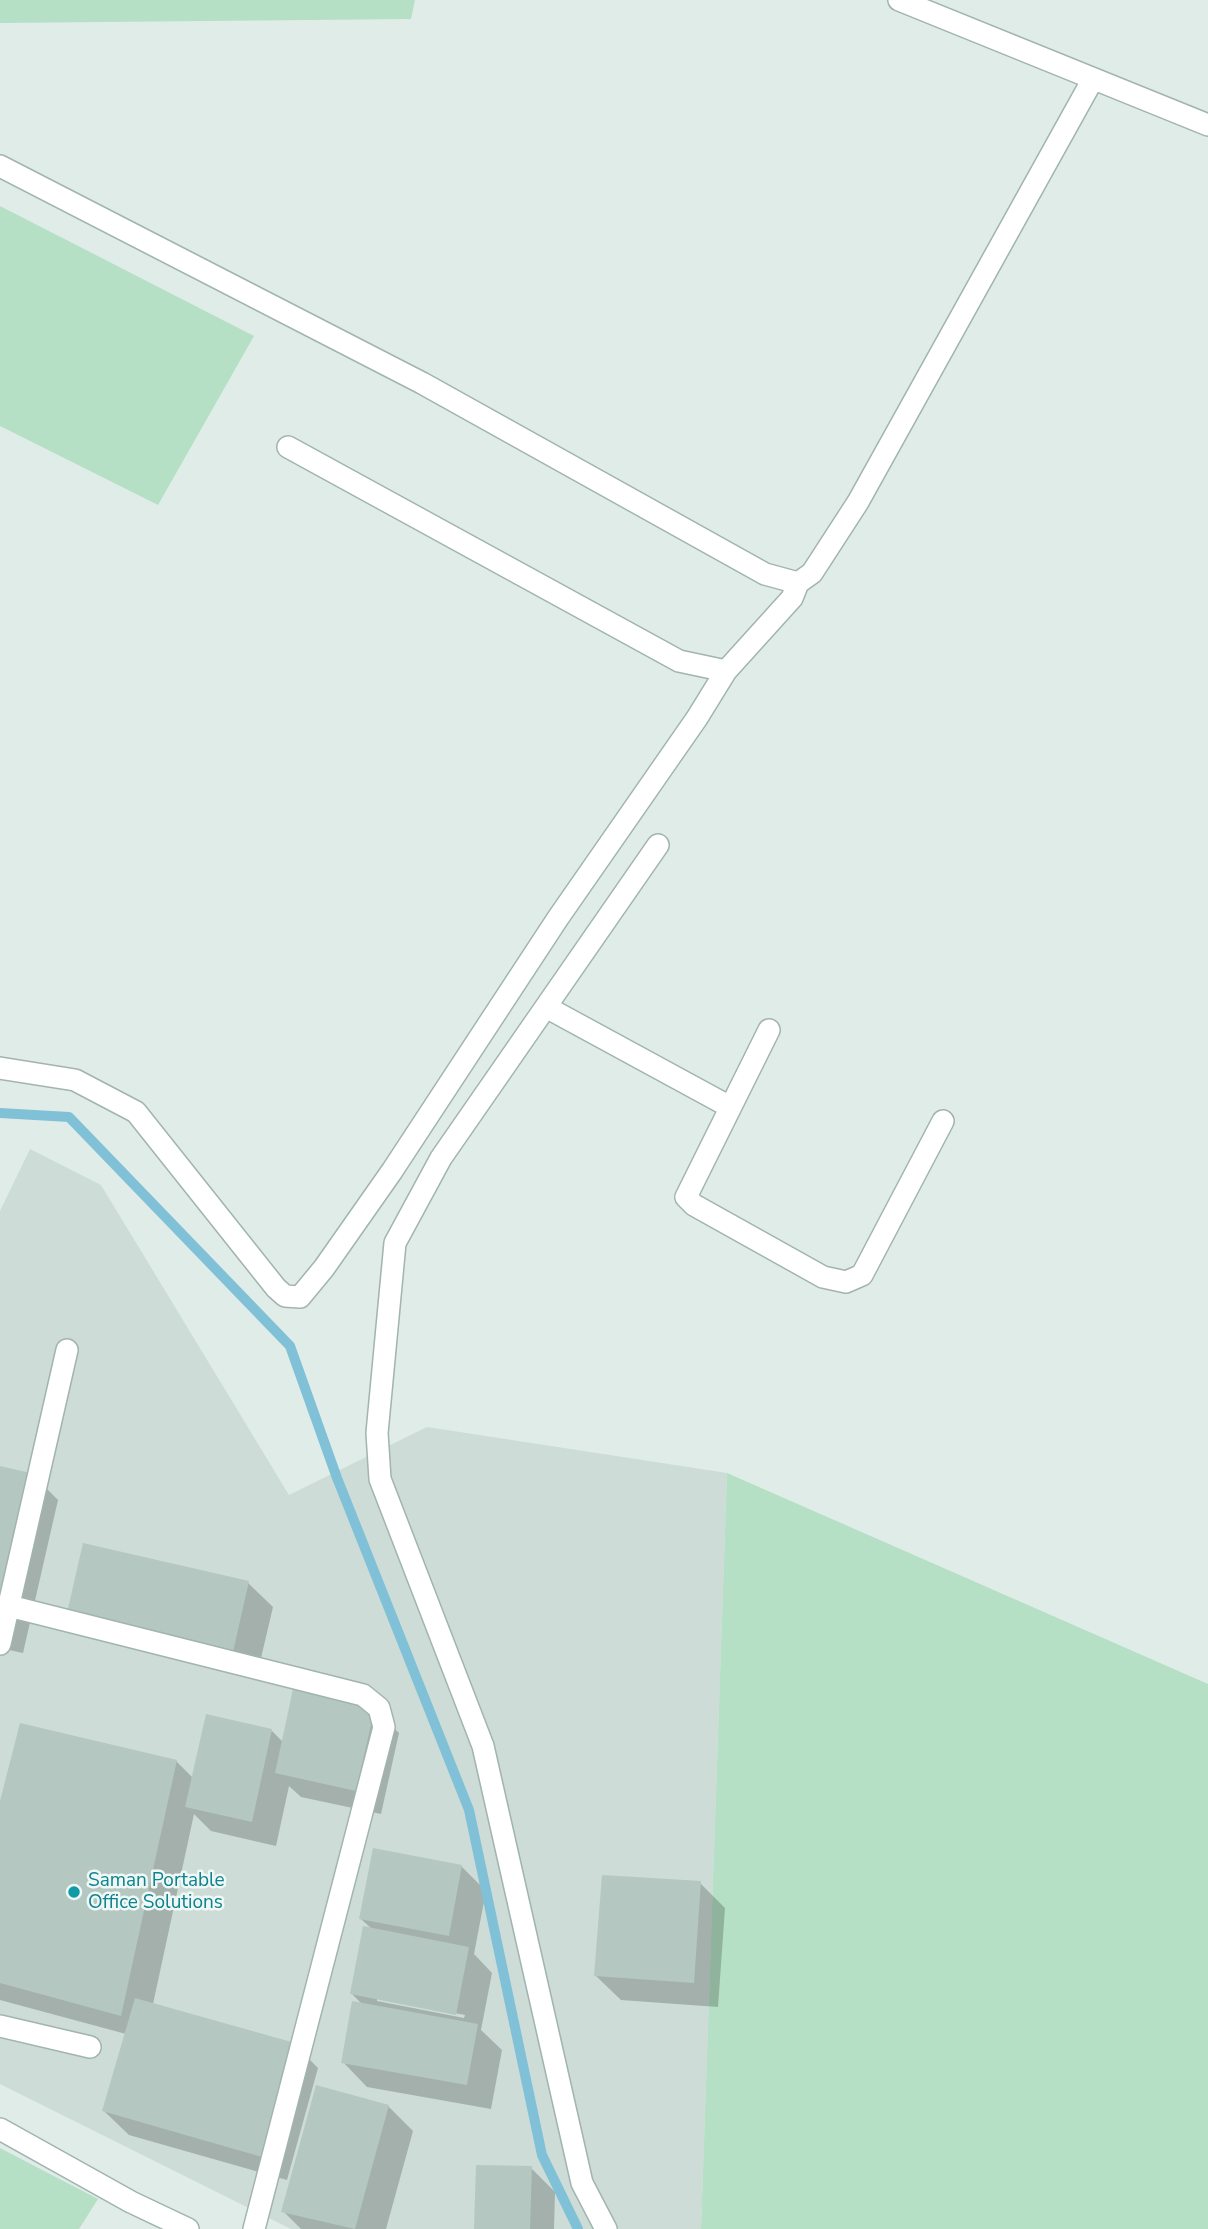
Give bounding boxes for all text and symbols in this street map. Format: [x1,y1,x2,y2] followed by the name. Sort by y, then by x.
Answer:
[88,1870,225,1914] place label: Saman Portable Office Solutions
[66,1884,82,1900] marker: Saman Portable Office Solutions

